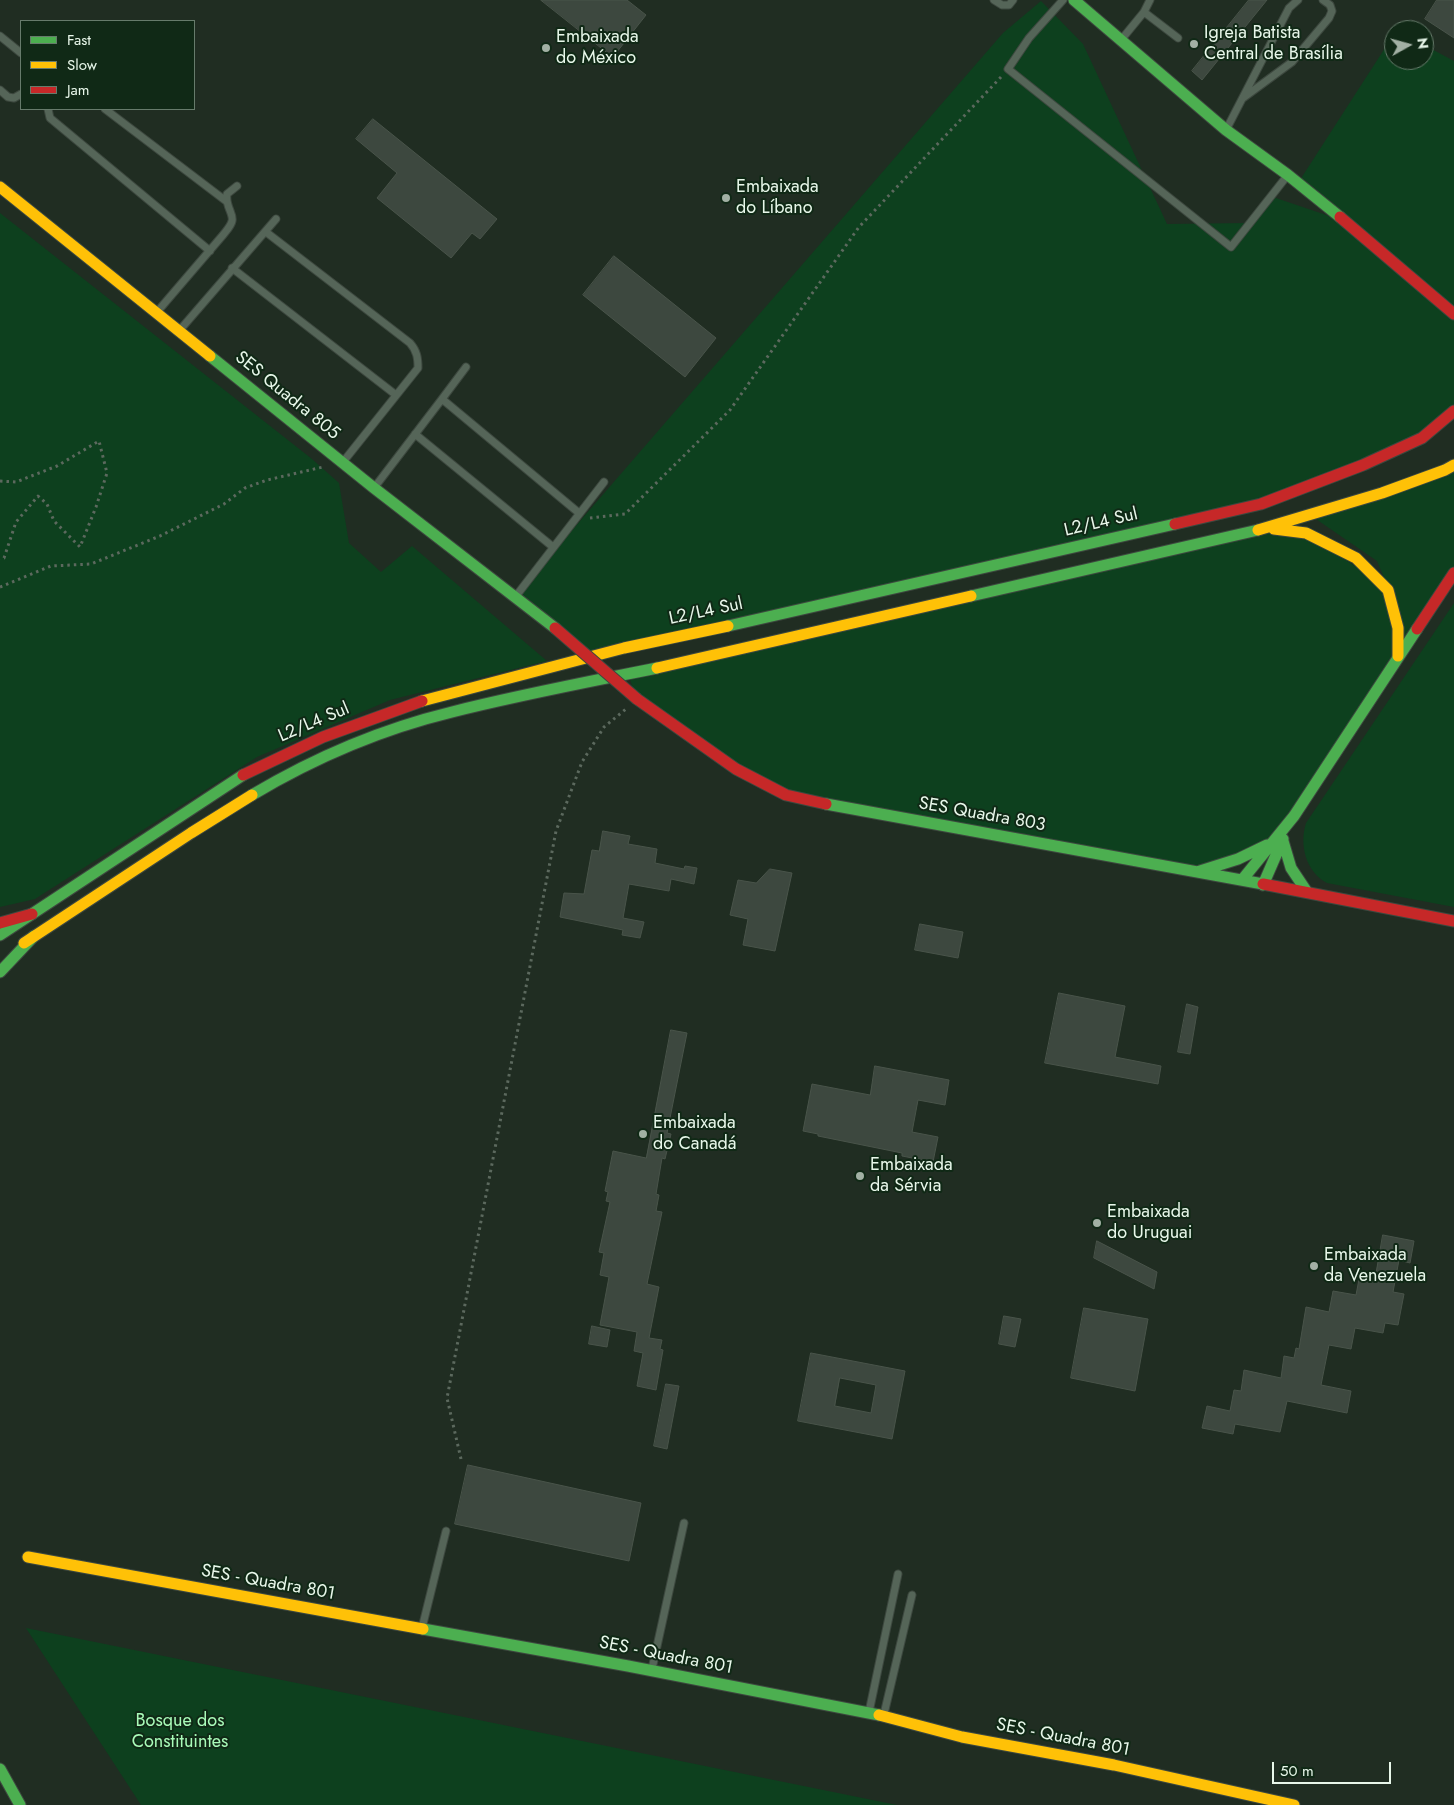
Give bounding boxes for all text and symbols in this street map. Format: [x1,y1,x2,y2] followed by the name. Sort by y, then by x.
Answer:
[20,20,195,110] legend
[1384,20,1434,70] north arrow
[1204,23,1343,66] place label: Igreja Batista Central de Brasília
[556,27,639,70] place label: Embaixada do México
[67,29,91,51] text: Fast
[1412,37,1433,50] text: N
[1188,38,1200,50] marker: Igreja Batista Central de Brasília
[540,42,552,54] marker: Embaixada do México
[67,54,97,76] text: Slow
[67,79,90,101] text: Jam
[736,177,819,220] place label: Embaixada do Líbano
[720,192,732,204] marker: Embaixada do Líbano
[230,347,344,445] street label: SES Quadra 805
[1062,504,1140,542] street label: L2/L4 Sul
[667,594,745,630] street label: L2/L4 Sul
[275,698,353,748] street label: L2/L4 Sul
[917,793,1047,837] street label: SES Quadra 803
[653,1113,737,1156] place label: Embaixada do Canadá
[637,1128,649,1140] marker: Embaixada do Canadá
[870,1155,953,1198] place label: Embaixada da Sérvia
[854,1170,866,1182] marker: Embaixada da Sérvia
[1107,1202,1192,1244] place label: Embaixada do Uruguai
[1091,1217,1103,1229] marker: Embaixada do Uruguai
[1324,1245,1426,1288] place label: Embaixada da Venezuela
[1308,1260,1320,1272] marker: Embaixada da Venezuela
[199,1561,337,1605] street label: SES - Quadra 801
[597,1632,735,1680] street label: SES - Quadra 801
[132,1711,228,1754] park label: Bosque dos Constituintes
[994,1714,1132,1762] street label: SES - Quadra 801
[1274,1752,1393,1784] scale bar
[1280,1760,1314,1782] text: 50 m

